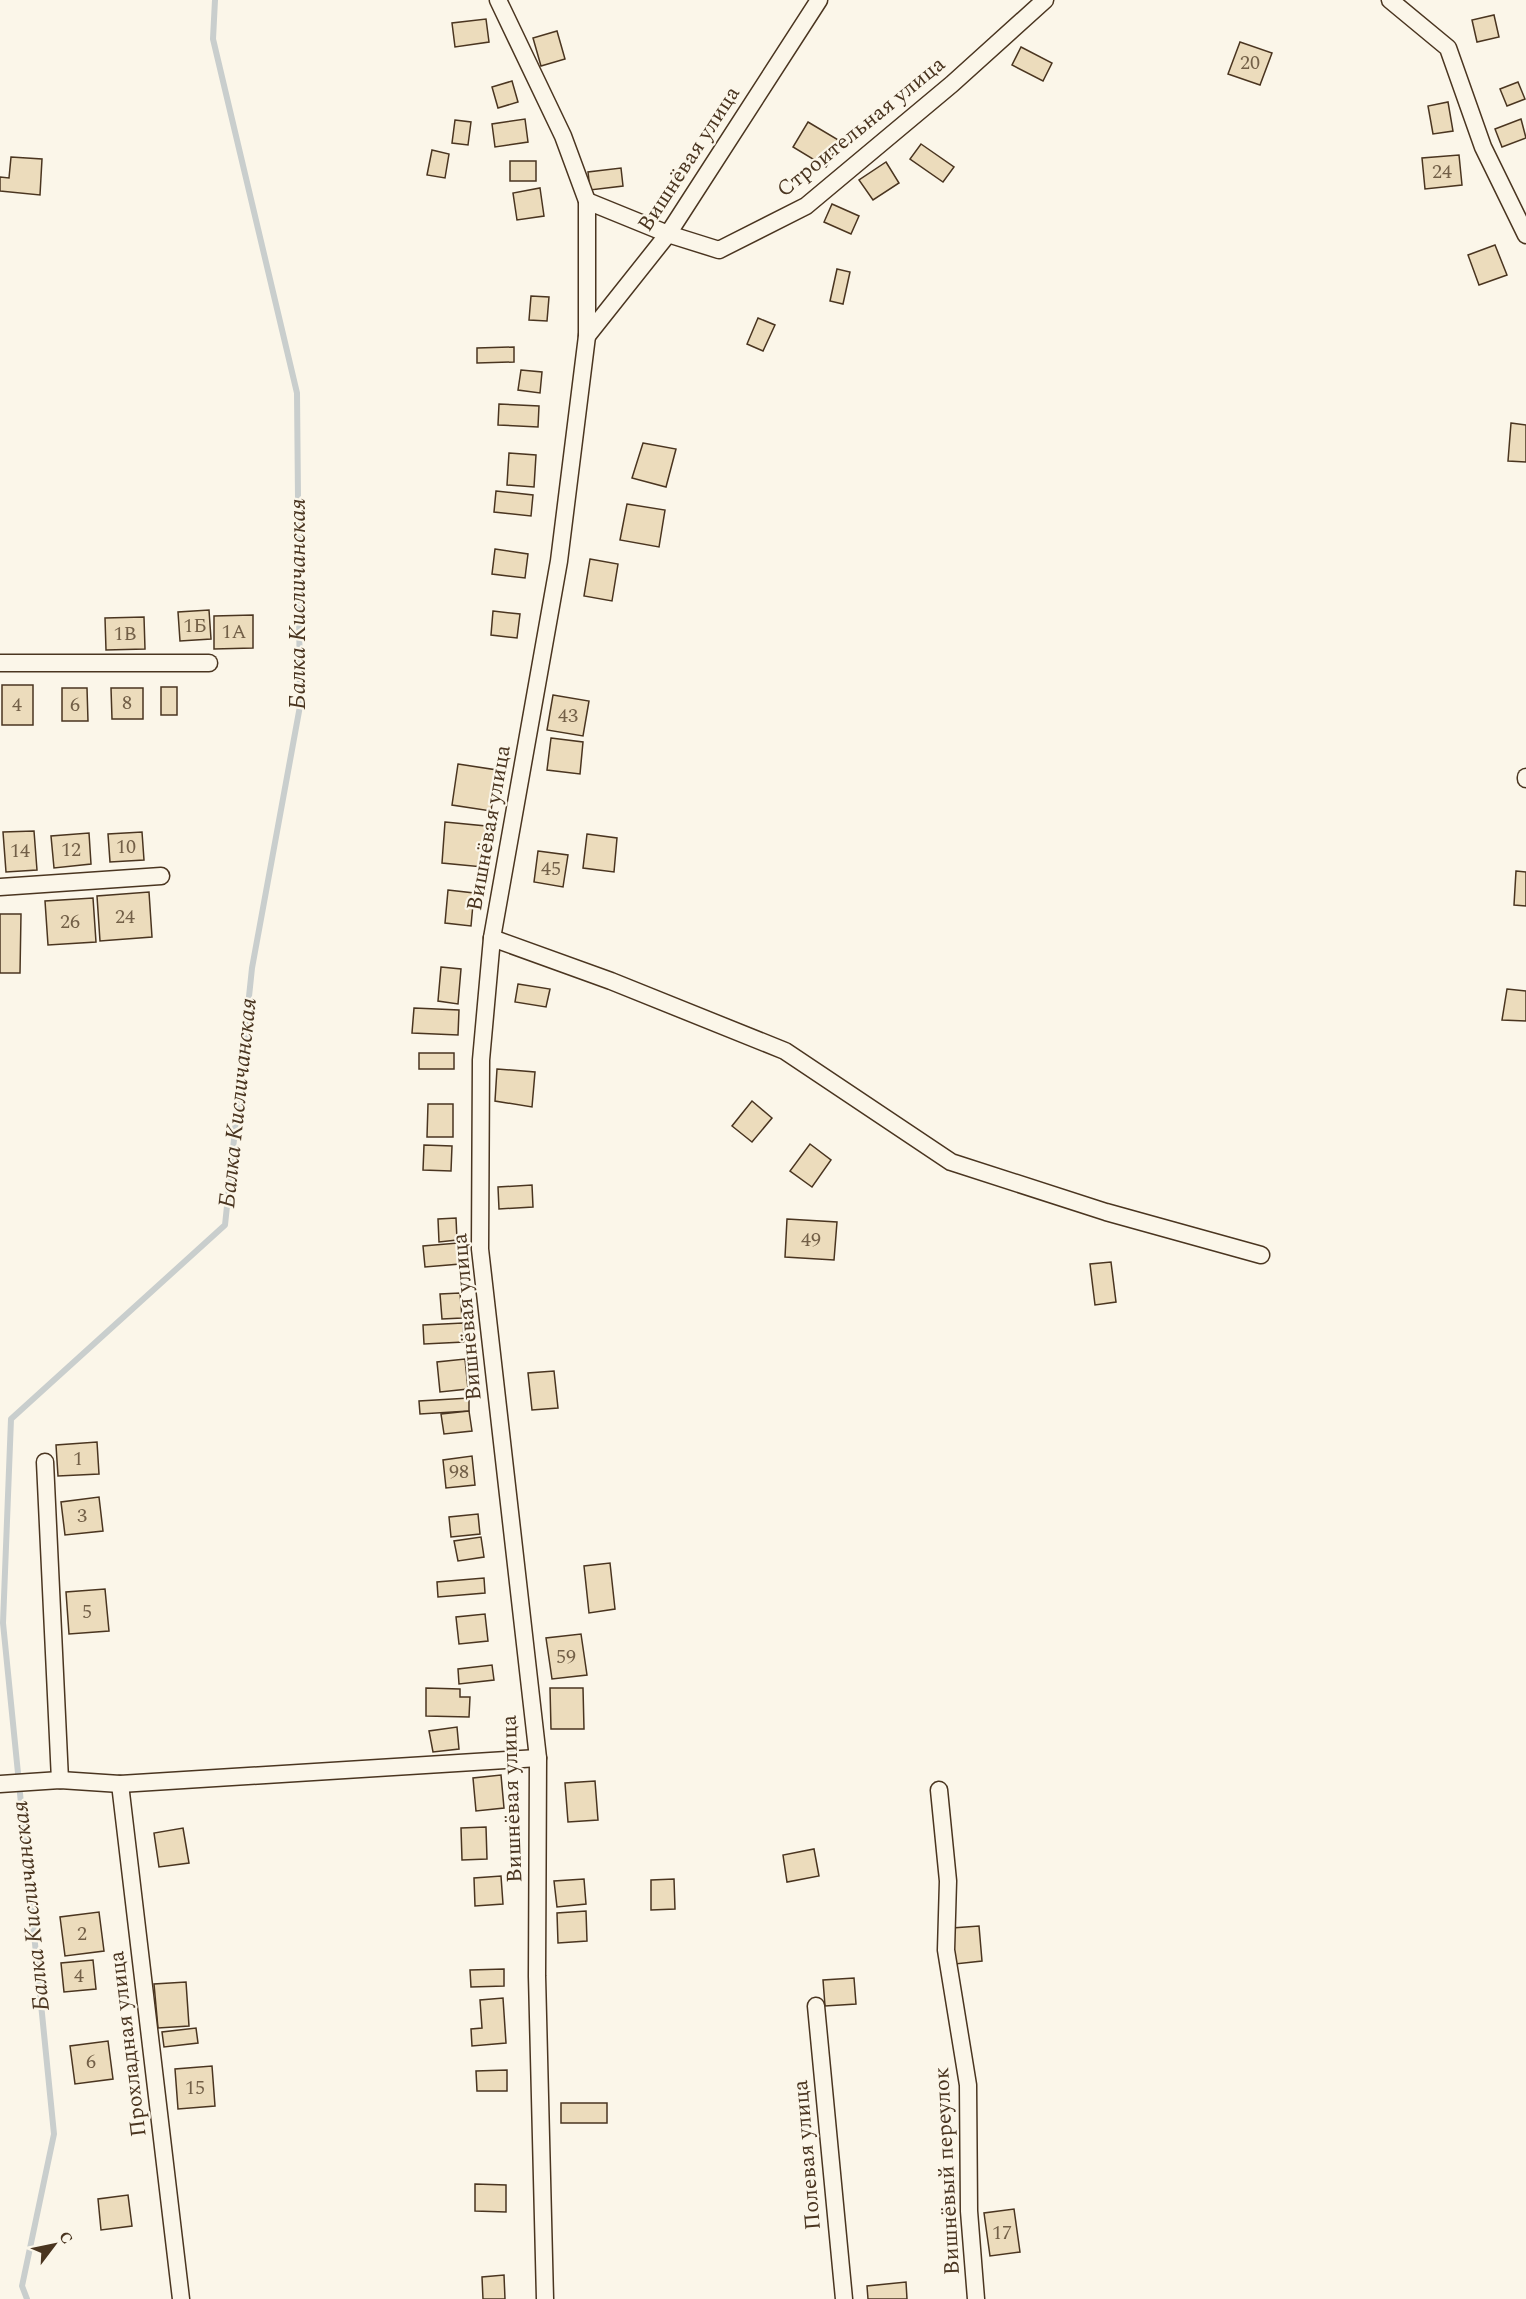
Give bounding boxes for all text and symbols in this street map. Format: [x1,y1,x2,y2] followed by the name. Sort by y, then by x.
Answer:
[769,48,953,206] street label: Строительная улица
[1240,48,1260,78] house number: 20
[629,79,749,238] street label: Вишнёвая улица
[1432,157,1452,187] house number: 24
[280,498,316,710] water label: Балка Кисличанская
[183,611,207,641] house number: 1Б
[222,617,247,647] house number: 1А
[113,619,137,649] house number: 1В
[122,688,132,718] house number: 8
[12,690,22,720] house number: 4
[70,690,80,720] house number: 6
[558,701,578,731] house number: 43
[458,742,520,914] street label: Вишнёвая улица
[116,832,136,862] house number: 10
[61,835,81,865] house number: 12
[10,836,30,866] house number: 14
[541,854,561,884] house number: 45
[115,902,135,932] house number: 24
[60,907,80,937] house number: 26
[209,995,267,1210] water label: Балка Кисличанская
[801,1225,821,1255] house number: 49
[443,1232,491,1402] street label: Вишнёвая улица
[73,1444,83,1474] house number: 1
[449,1457,469,1487] house number: 98
[77,1501,87,1531] house number: 3
[82,1597,92,1627] house number: 5
[556,1642,576,1672] house number: 59
[493,1714,531,1884] street label: Вишнёвая улица
[2,1798,60,2013] water label: Балка Кисличанская
[77,1919,87,1949] house number: 2
[100,1949,156,2139] street label: Прохладная улица
[74,1961,84,1991] house number: 4
[86,2047,96,2077] house number: 6
[925,2066,969,2276] street label: Вишнёвый переулок
[185,2073,205,2103] house number: 15
[784,2078,830,2231] street label: Полевая улица
[24,2215,84,2275] north arrow
[992,2218,1012,2248] house number: 17
[53,2226,79,2249] text: С

